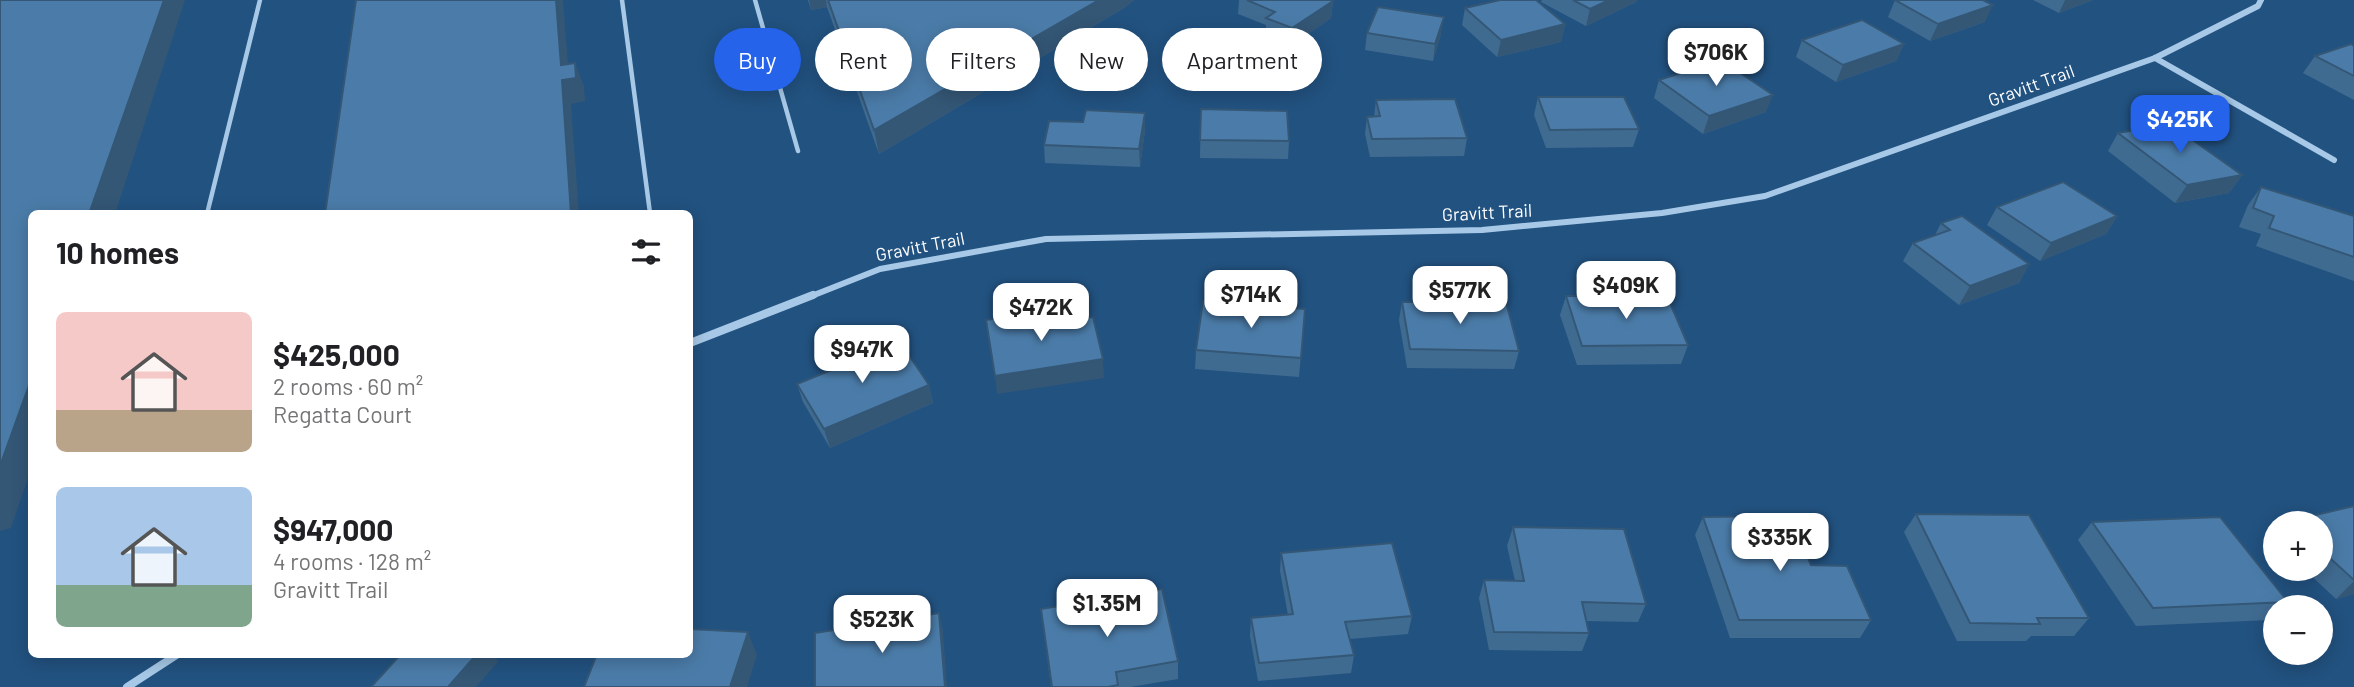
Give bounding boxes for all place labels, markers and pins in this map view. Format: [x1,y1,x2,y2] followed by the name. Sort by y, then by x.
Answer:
[1667,28,1765,88] pin: $706K
[2131,96,2229,155] pin: $425K
[1577,262,1675,321] pin: $409K
[1411,266,1509,326] pin: $577K
[1202,270,1300,330] pin: $714K
[992,284,1090,343] pin: $472K
[813,326,911,385] pin: $947K
[1731,514,1829,573] pin: $335K
[1050,580,1164,639] pin: $1.35M
[833,596,931,655] pin: $523K

